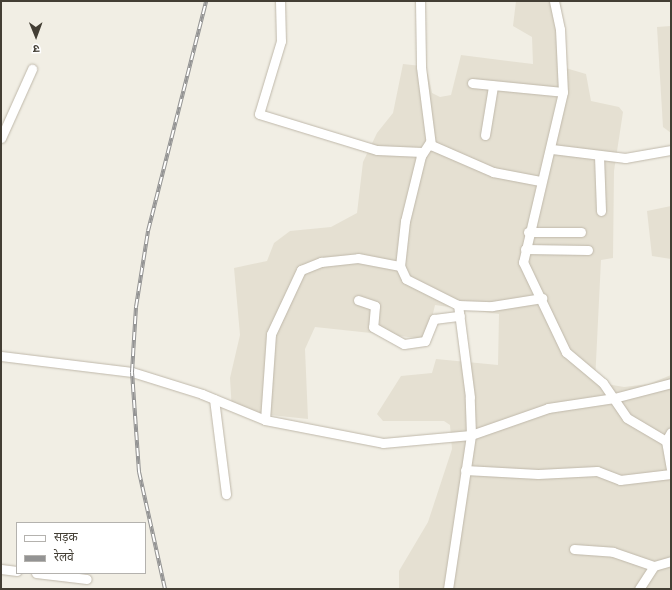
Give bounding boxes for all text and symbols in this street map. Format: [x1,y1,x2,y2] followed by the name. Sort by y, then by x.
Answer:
[16,16,56,56] north arrow
[33,42,40,55] text: उ
[16,522,146,574] legend
[54,530,78,544] text: सड़क
[54,550,74,564] text: रेलवे

